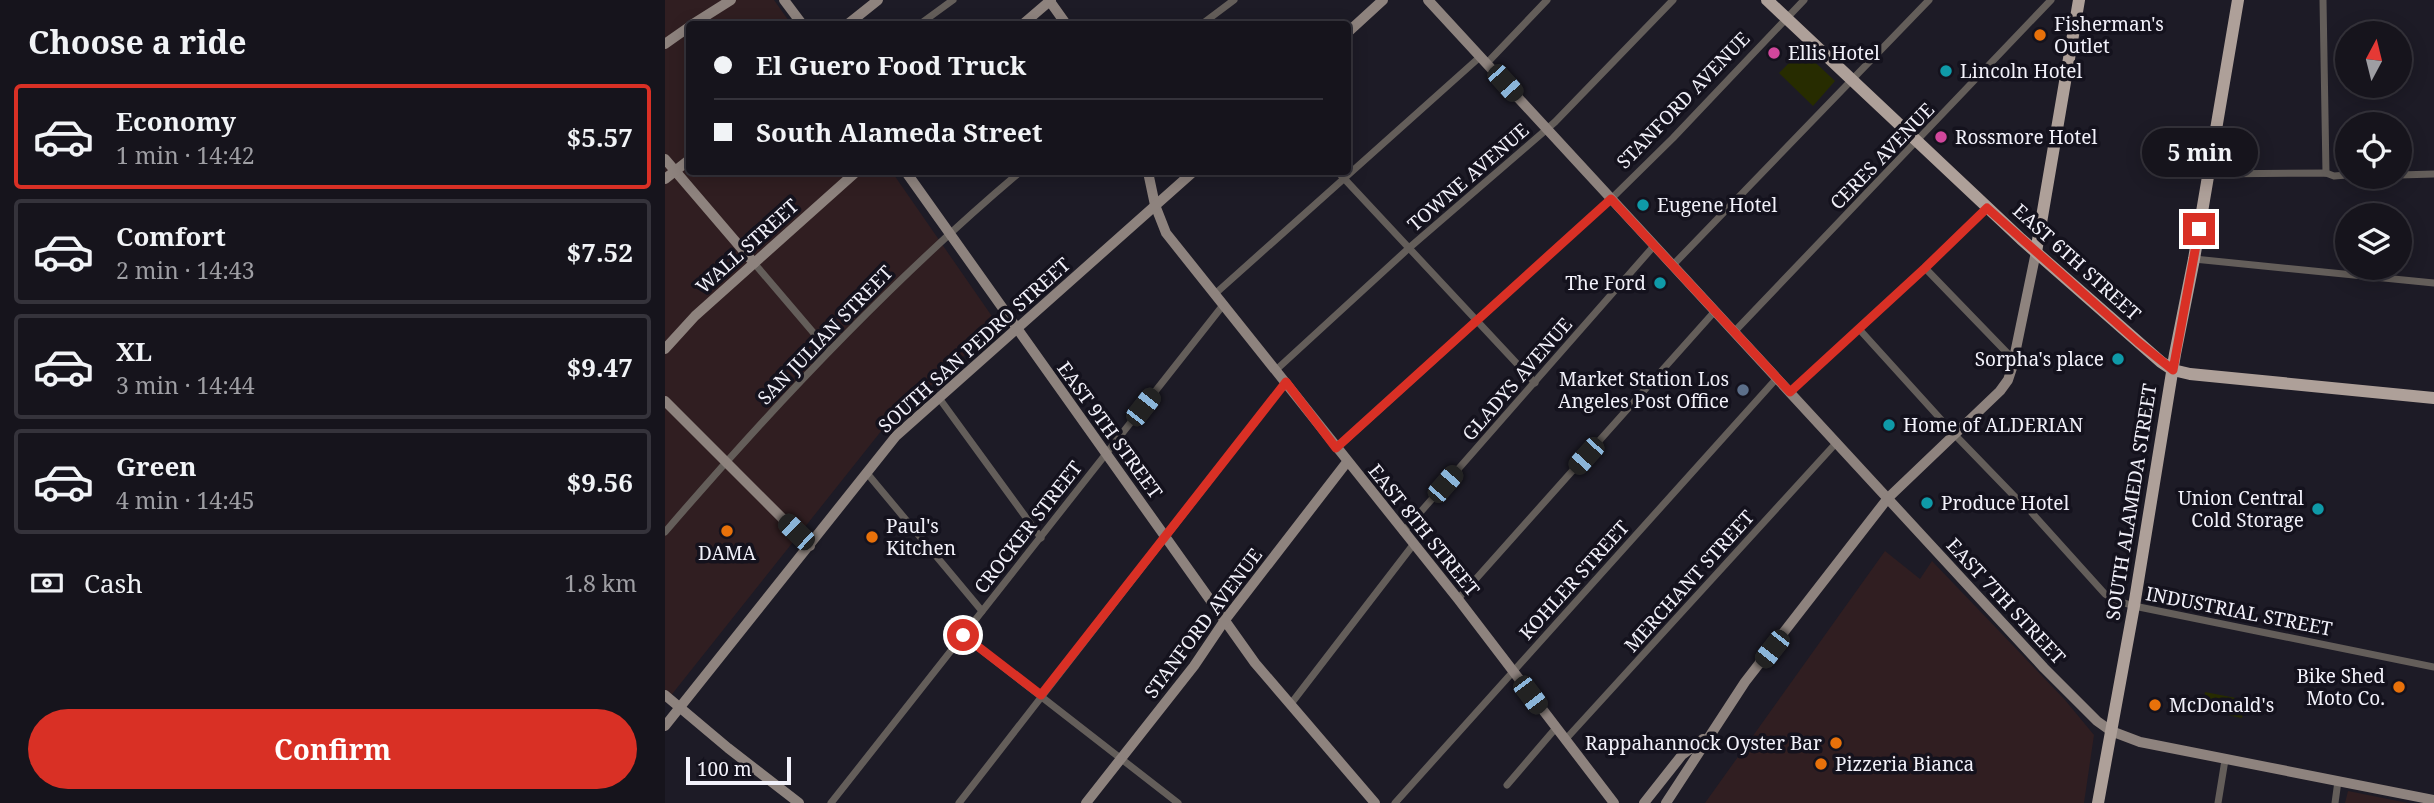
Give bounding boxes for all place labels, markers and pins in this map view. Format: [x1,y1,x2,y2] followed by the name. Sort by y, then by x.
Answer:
[2054,11,2164,59] place label: Fisherman's Outlet
[2032,27,2048,43] marker: Fisherman's Outlet
[1788,40,1880,66] place label: Ellis Hotel
[1766,45,1782,61] marker: Ellis Hotel
[1960,58,2082,84] place label: Lincoln Hotel
[1938,63,1954,79] marker: Lincoln Hotel
[1955,124,2097,150] place label: Rossmore Hotel
[1933,129,1949,145] marker: Rossmore Hotel
[1657,192,1778,218] place label: Eugene Hotel
[1635,197,1651,213] marker: Eugene Hotel
[1565,270,1646,296] place label: The Ford
[1652,275,1668,291] marker: The Ford
[1975,346,2104,372] place label: Sorpha's place
[2110,351,2126,367] marker: Sorpha's place
[1558,366,1729,414] place label: Market Station Los Angeles Post Office
[1735,382,1751,398] marker: Market Station Los Angeles Post Office
[1903,412,2083,438] place label: Home of ALDERIAN
[1881,417,1897,433] marker: Home of ALDERIAN
[2178,485,2304,533] place label: Union Central Cold Storage
[1941,490,2069,516] place label: Produce Hotel
[1919,495,1935,511] marker: Produce Hotel
[2310,501,2326,517] marker: Union Central Cold Storage
[886,513,956,561] place label: Paul's Kitchen
[719,523,735,539] marker: DAMA
[864,529,880,545] marker: Paul's Kitchen
[698,540,757,566] place label: DAMA
[2296,663,2385,711] place label: Bike Shed Moto Co.
[2391,679,2407,695] marker: Bike Shed Moto Co.
[2169,692,2274,718] place label: McDonald's
[2147,697,2163,713] marker: McDonald's
[1585,730,1822,756] place label: Rappahannock Oyster Bar
[1828,735,1844,751] marker: Rappahannock Oyster Bar
[1835,751,1974,777] place label: Pizzeria Bianca
[1813,756,1829,772] marker: Pizzeria Bianca

